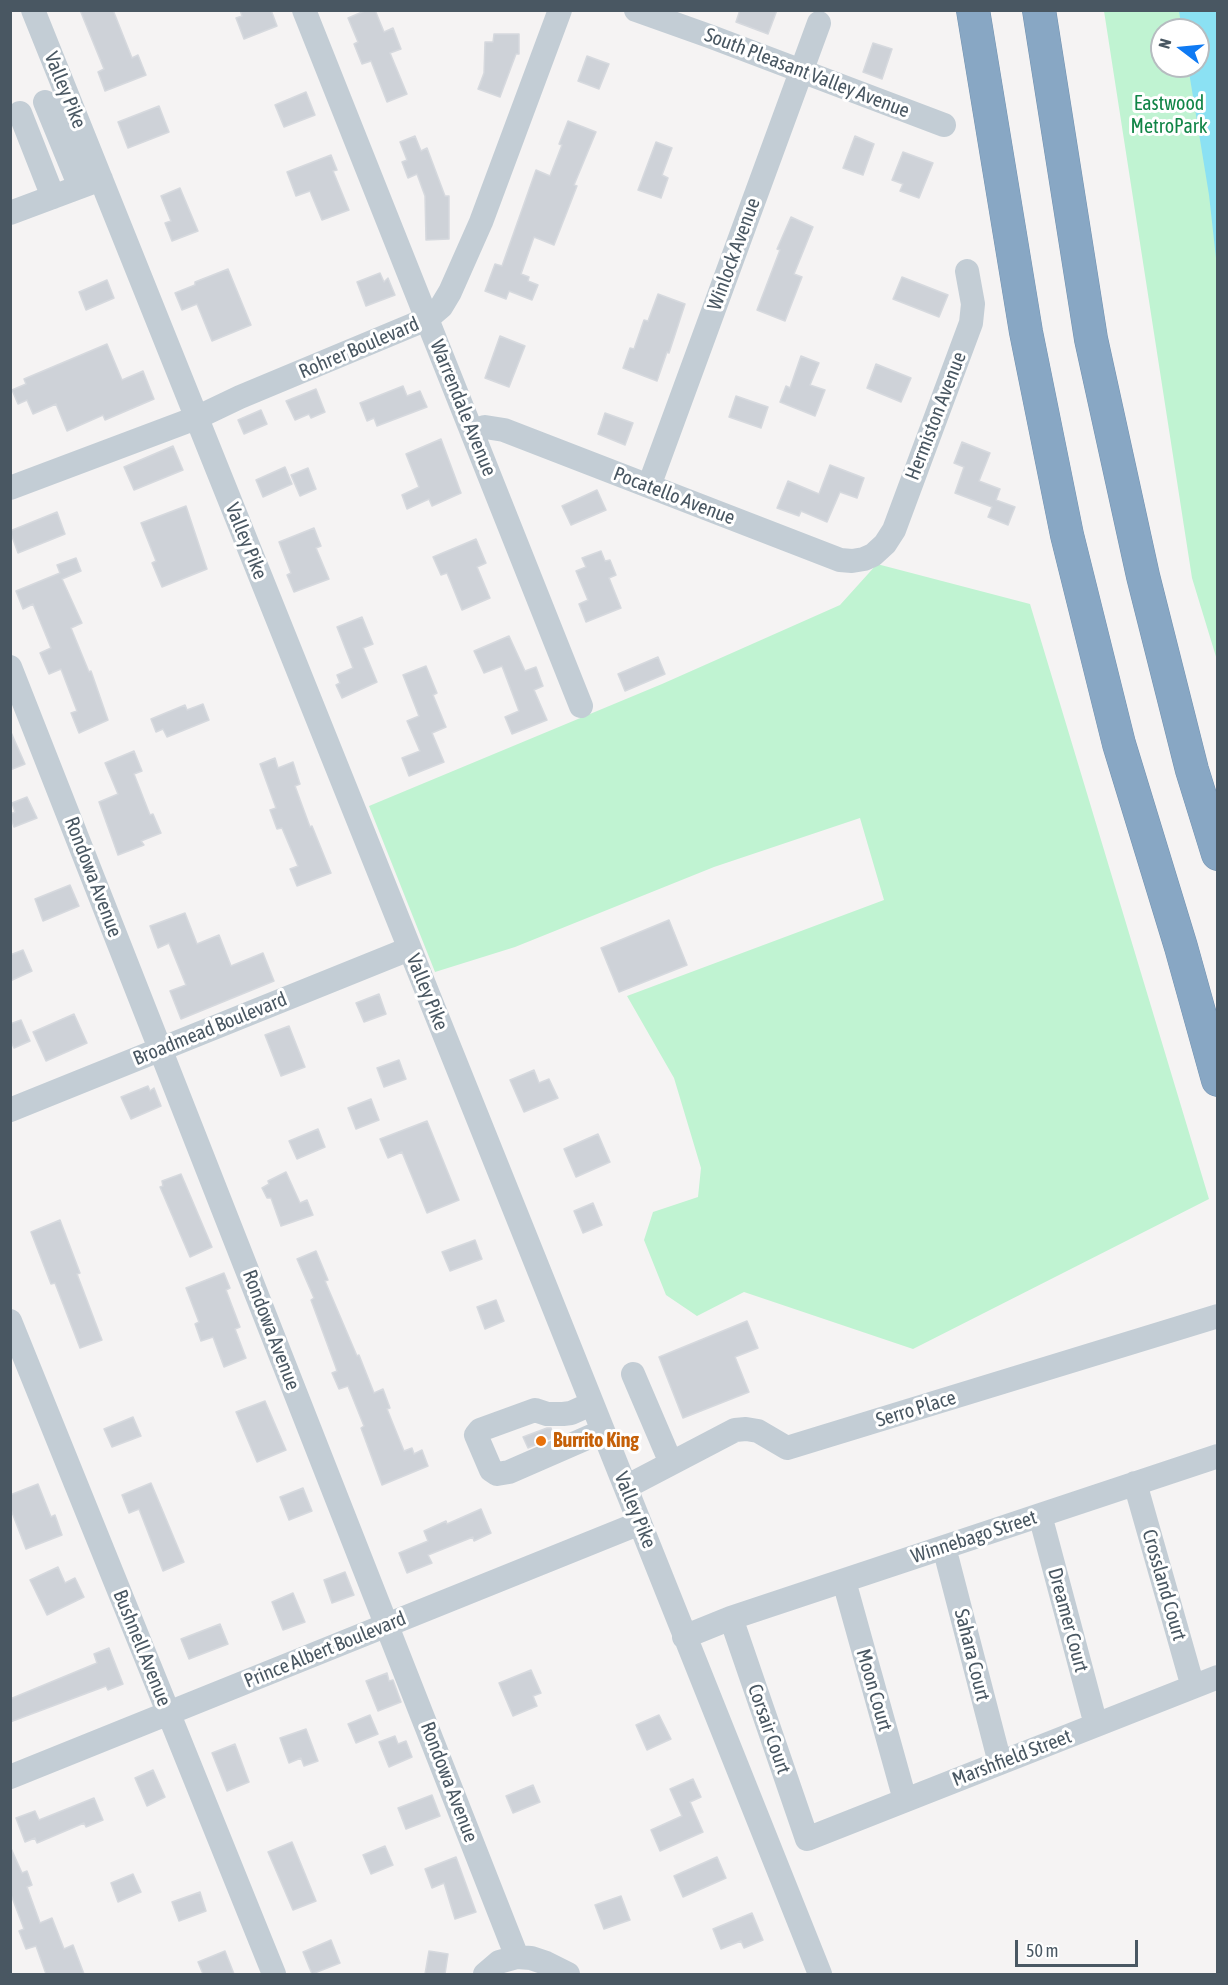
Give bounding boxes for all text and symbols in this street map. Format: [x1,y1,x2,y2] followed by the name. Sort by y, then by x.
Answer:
[1150,18,1210,78] north arrow
[701,23,913,123] street label: South Pleasant Valley Avenue
[1155,37,1175,51] text: N
[39,48,91,132] street label: Valley Pike
[1131,92,1207,139] park label: Eastwood MetroPark
[703,195,765,313] street label: Winlock Avenue
[295,312,423,384] street label: Rohrer Boulevard
[425,336,501,480] street label: Warrendale Avenue
[901,348,971,484] street label: Hermiston Avenue
[610,462,738,530] street label: Pocatello Avenue
[220,499,272,583] street label: Valley Pike
[59,813,127,941] street label: Rondowa Avenue
[401,950,453,1034] street label: Valley Pike
[130,987,290,1071] street label: Broadmead Boulevard
[237,1266,305,1394] street label: Rondowa Avenue
[873,1385,959,1433] street label: Serro Place
[553,1429,639,1453] place label: Burrito King
[534,1434,548,1448] marker: Burrito King
[609,1468,661,1552] street label: Valley Pike
[908,1505,1040,1569] street label: Winnebago Street
[1137,1527,1191,1643] street label: Crossland Court
[1043,1565,1093,1675] street label: Dreamer Court
[108,1586,176,1710] street label: Bushnell Avenue
[241,1607,409,1693] street label: Prince Albert Boulevard
[949,1607,995,1703] street label: Sahara Court
[851,1646,897,1734] street label: Moon Court
[742,1681,796,1777] street label: Corsair Court
[415,1718,483,1846] street label: Rondowa Avenue
[949,1724,1075,1792] street label: Marshfield Street
[1018,1928,1141,1966] scale bar
[1026,1940,1058,1961] text: 50 m

